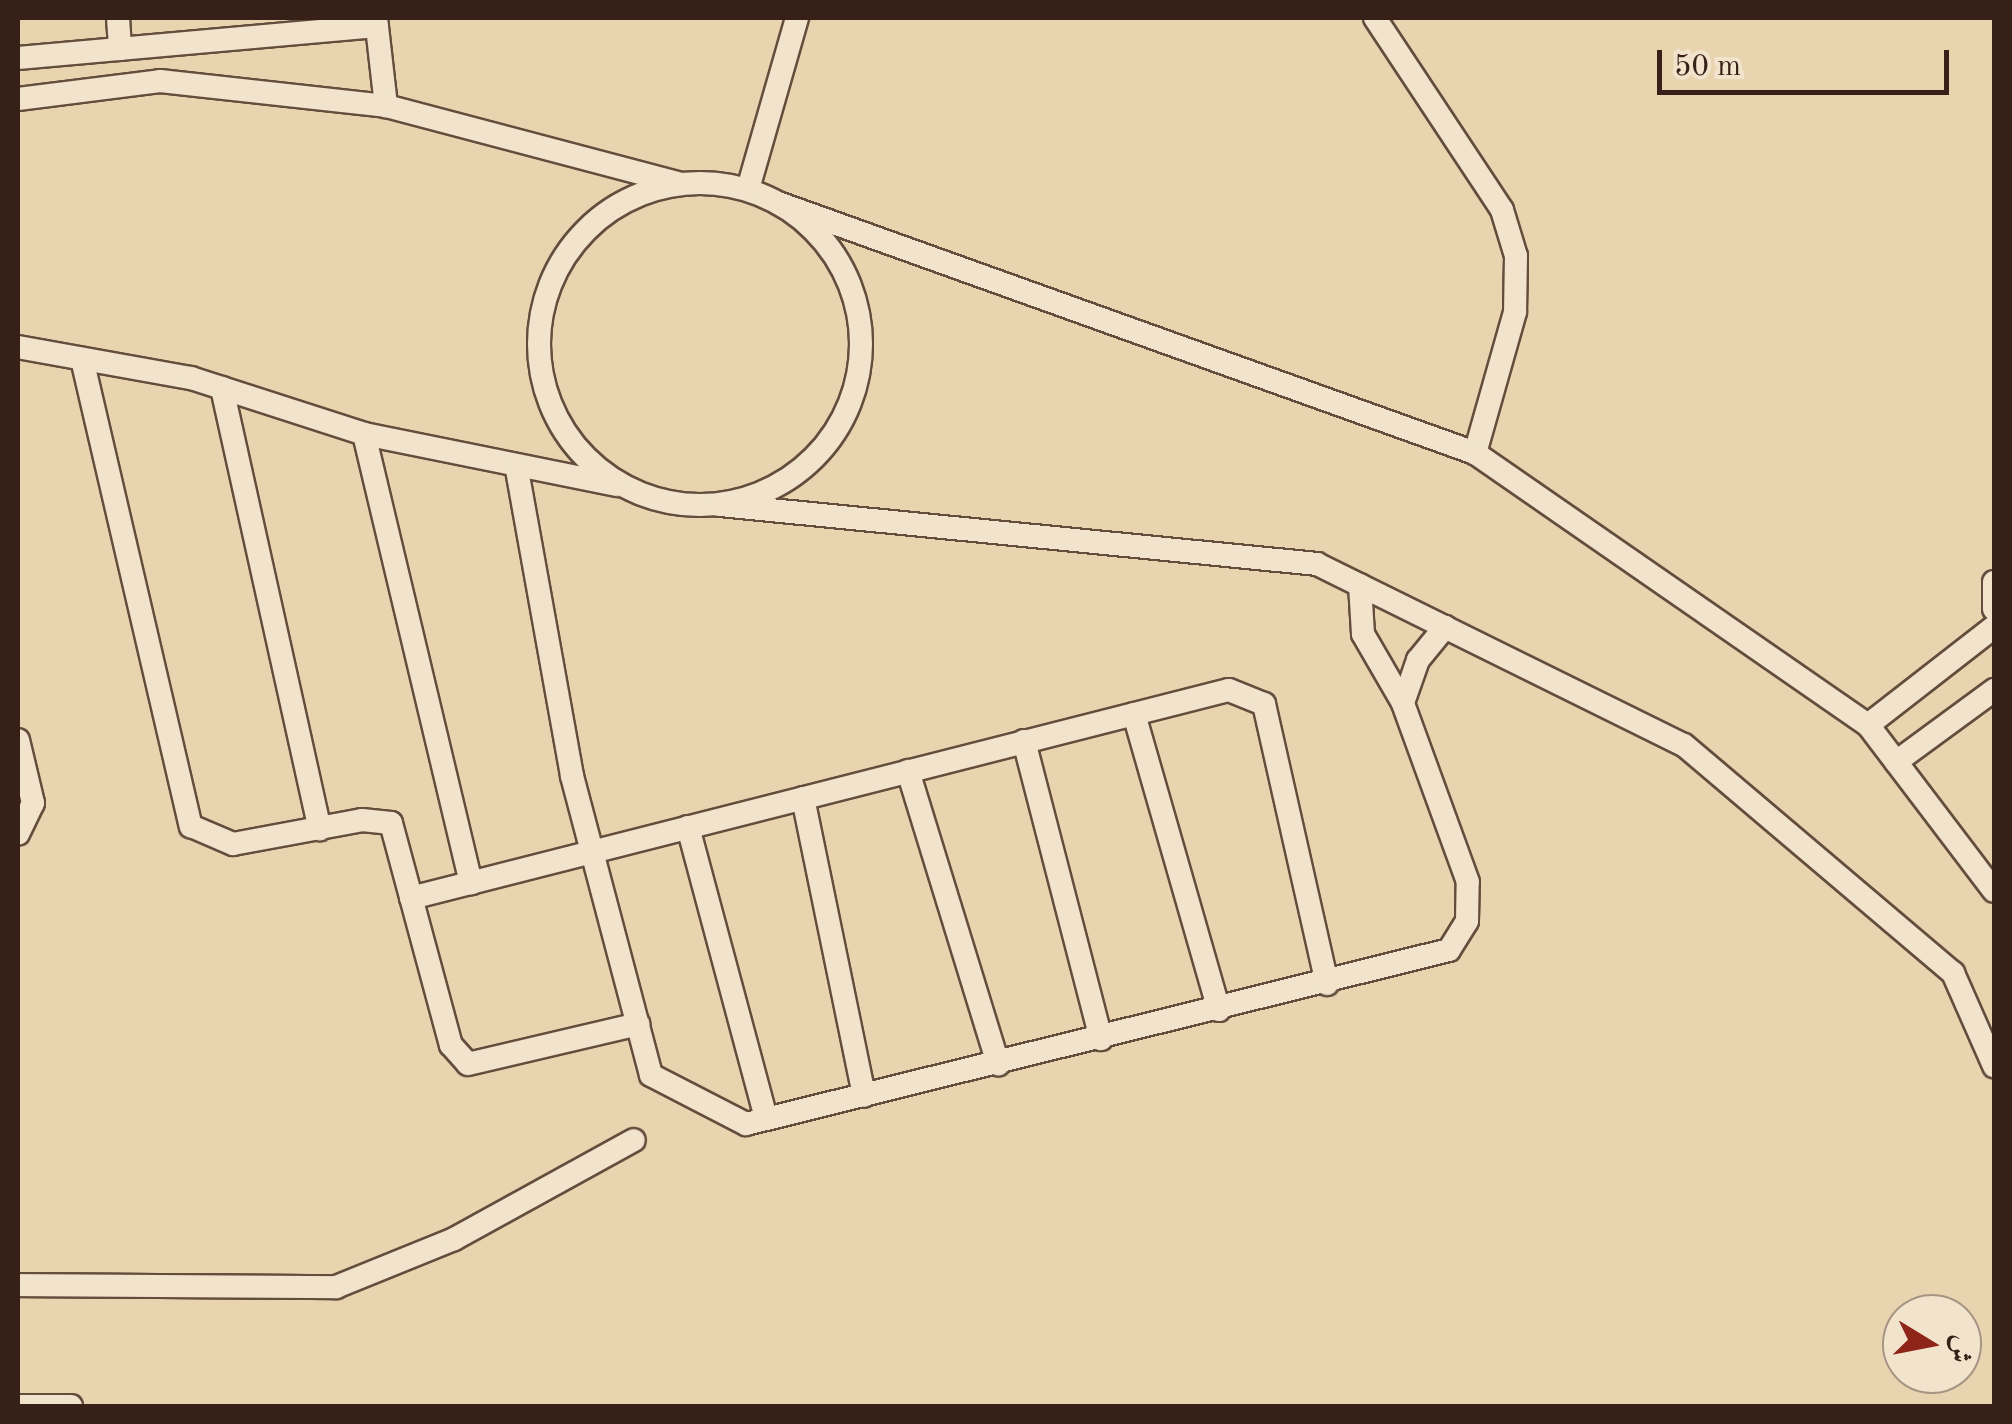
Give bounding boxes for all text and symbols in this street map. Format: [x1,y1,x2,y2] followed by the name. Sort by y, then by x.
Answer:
[1662,30,1954,92] scale bar
[1674,52,1741,82] text: 50 m
[1882,1294,1982,1394] north arrow
[1943,1333,1976,1365] text: ش

